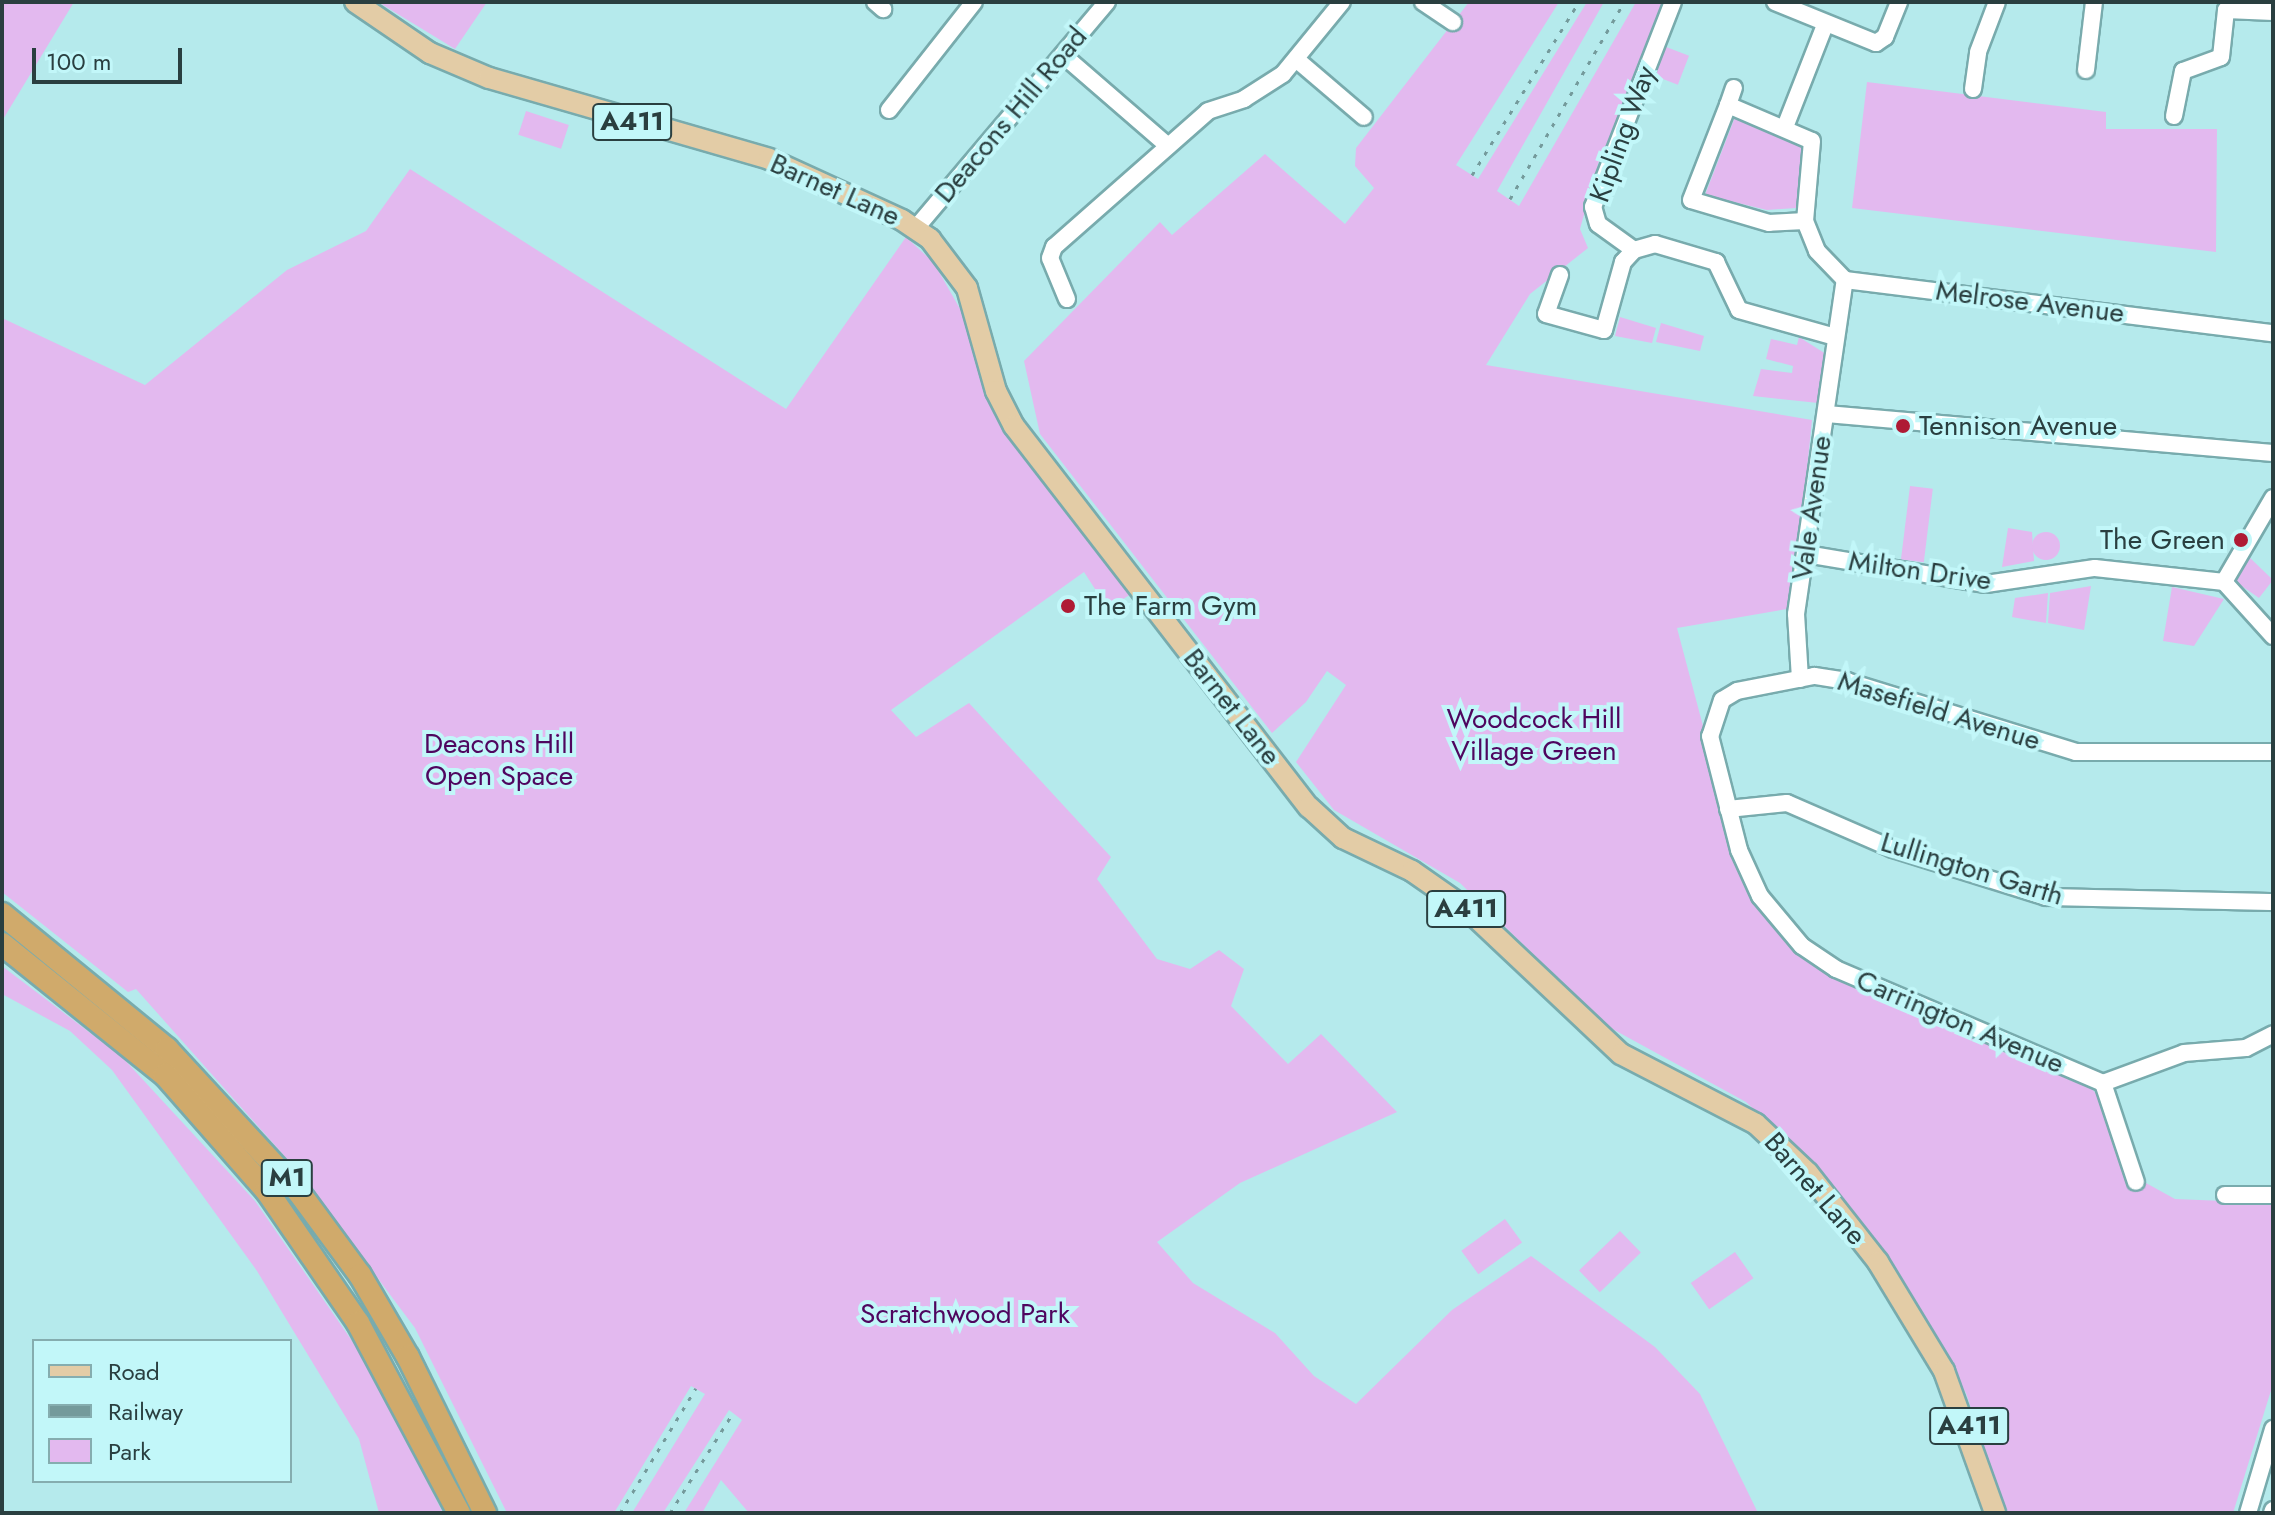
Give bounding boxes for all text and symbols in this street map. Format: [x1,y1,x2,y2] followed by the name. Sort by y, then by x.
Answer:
[928,20,1094,210] street label: Deacons Hill Road
[36,32,186,82] scale bar
[46,44,112,79] text: 100 m
[1583,61,1663,207] street label: Kipling Way
[592,100,672,144] road number: A411
[765,147,905,233] street label: Barnet Lane
[1934,274,2126,330] street label: Melrose Avenue
[1919,409,2117,443] place label: Tennison Avenue
[1894,417,1912,435] marker: Tennison Avenue
[1785,434,1839,582] street label: Vale Avenue
[2100,523,2225,557] place label: The Green
[2232,531,2250,549] marker: The Green
[1846,544,1994,598] street label: Milton Drive
[1084,589,1257,623] place label: The Farm Gym
[1059,597,1077,615] marker: The Farm Gym
[1176,642,1288,772] street label: Barnet Lane
[1834,664,2044,758] street label: Masefield Avenue
[1447,702,1621,768] park label: Woodcock Hill Village Green
[424,727,574,793] park label: Deacons Hill Open Space
[1877,825,2067,913] street label: Lullington Garth
[1426,887,1506,931] road number: A411
[1851,963,2069,1081] street label: Carrington Avenue
[1757,1126,1873,1252] street label: Barnet Lane
[259,1156,315,1200] road number: M1
[860,1297,1070,1331] park label: Scratchwood Park
[32,1339,292,1483] legend
[108,1354,160,1389] text: Road
[108,1394,183,1429] text: Railway
[1929,1404,2009,1448] road number: A411
[108,1434,151,1469] text: Park

